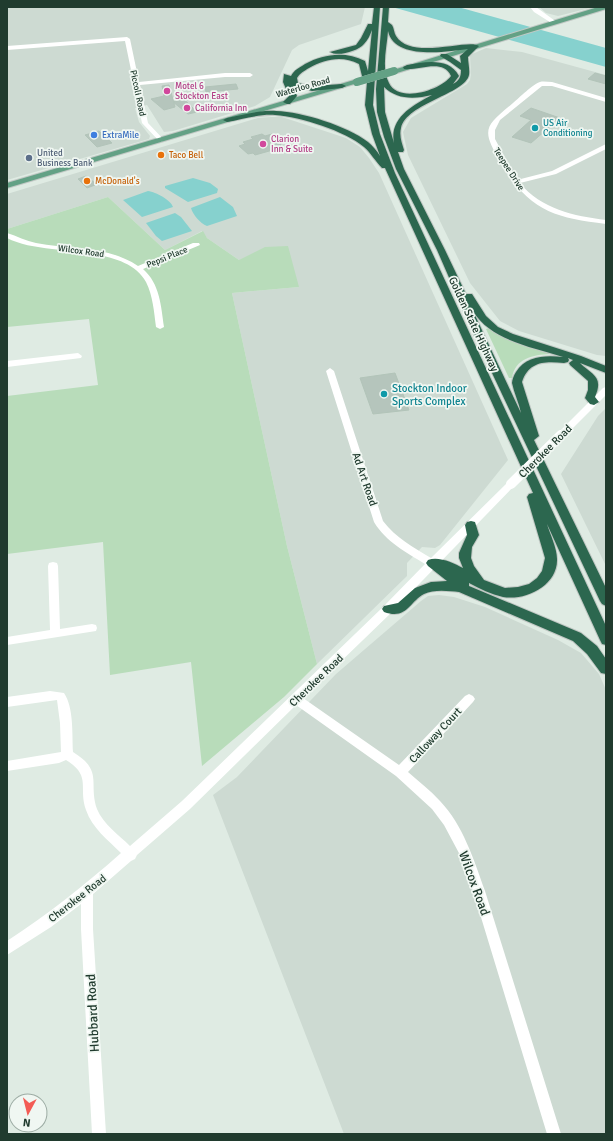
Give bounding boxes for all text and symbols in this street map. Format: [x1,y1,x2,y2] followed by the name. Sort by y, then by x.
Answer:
[127,69,148,117] street label: Piccoli Road
[275,74,332,100] street label: Waterloo Road
[175,81,228,102] place label: Motel 6 Stockton East
[162,86,172,96] marker: Motel 6 Stockton East
[182,103,192,113] marker: California Inn
[195,103,247,114] place label: California Inn
[543,118,593,139] place label: US Air Conditioning
[530,123,540,133] marker: US Air Conditioning
[89,130,99,140] marker: ExtraMile
[102,130,139,141] place label: ExtraMile
[271,134,313,155] place label: Clarion Inn & Suite
[258,139,268,149] marker: Clarion Inn & Suite
[491,146,527,193] street label: Teepee Drive
[37,148,93,169] place label: United Business Bank
[156,150,166,160] marker: Taco Bell
[169,150,204,161] place label: Taco Bell
[24,153,34,163] marker: United Business Bank
[82,176,92,186] marker: McDonald's
[95,176,140,187] place label: McDonald's
[57,243,105,260] street label: Wilcox Road
[145,244,190,271] street label: Pepsi Place
[446,275,502,375] street label: Golden State Highway
[392,382,467,408] place label: Stockton Indoor Sports Complex
[379,389,389,399] marker: Stockton Indoor Sports Complex
[516,422,575,481] street label: Cherokee Road
[349,451,380,508] street label: Ad Art Road
[287,651,346,709] street label: Cherokee Road
[406,705,465,766] street label: Calloway Court
[455,849,493,918] street label: Wilcox Road
[46,872,109,925] street label: Cherokee Road
[83,973,103,1053] street label: Hubbard Road
[8,1093,48,1133] north arrow
[22,1116,31,1129] text: N

